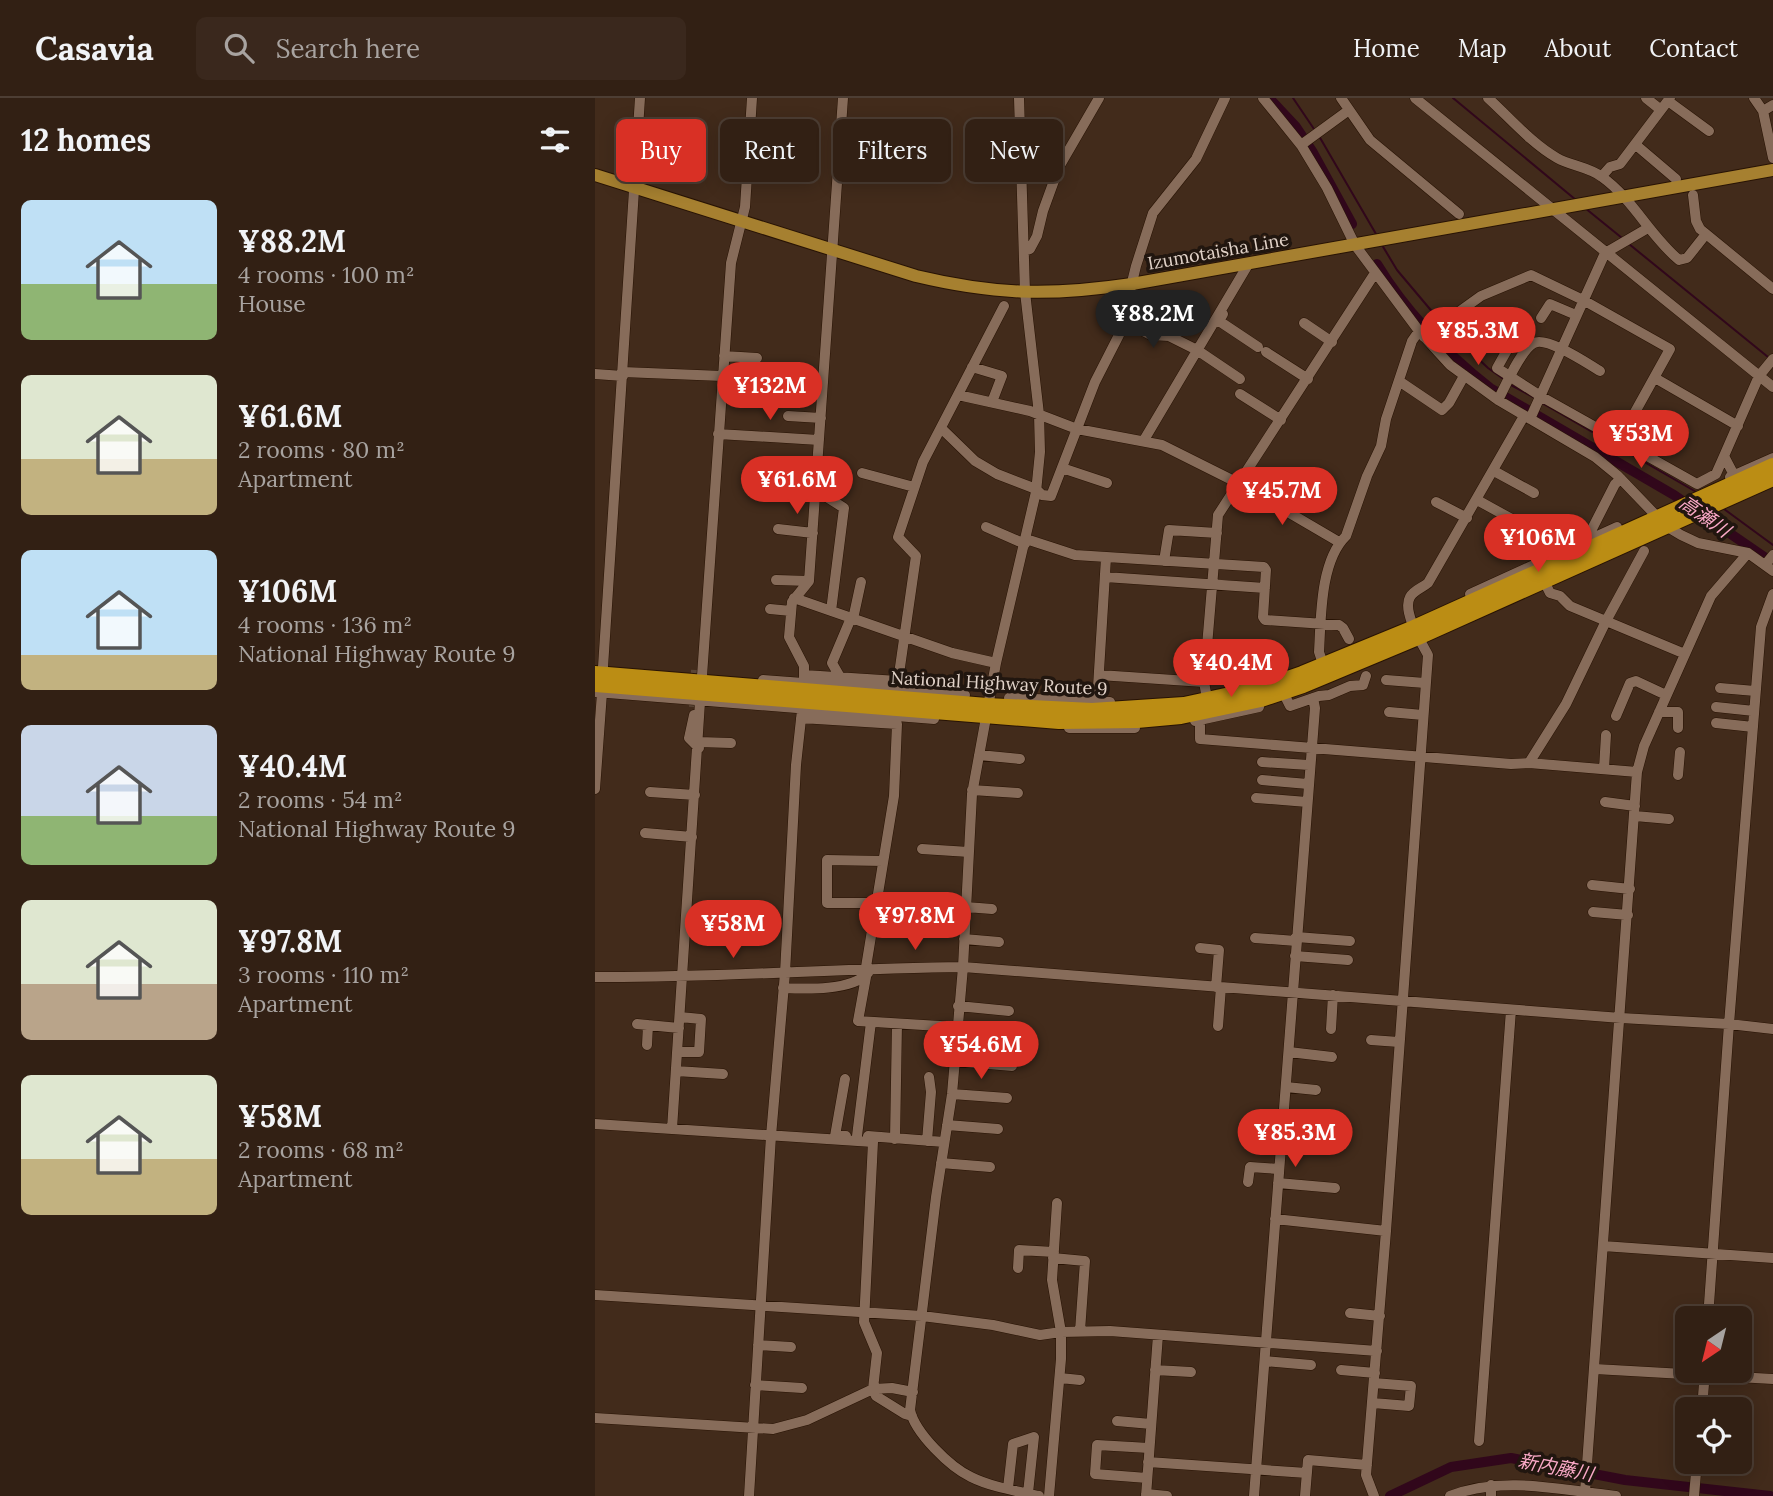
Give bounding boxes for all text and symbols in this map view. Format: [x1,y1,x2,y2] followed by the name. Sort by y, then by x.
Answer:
[196,17,686,80] search box
[35,27,154,69] text: Casavia
[220,29,258,67] icon: search
[276,32,420,65] text: Search here
[1353,33,1420,64] text: Home
[1458,33,1507,64] text: Map
[1545,33,1611,64] text: About
[1649,33,1738,64] text: Contact
[616,119,706,182] chip: Buy
[720,119,819,182] chip: Rent
[833,119,951,182] chip: Filters
[965,119,1063,182] chip: New
[21,121,151,159] text: 12 homes
[536,121,574,159] icon: filters
[238,222,346,260] text: ¥88.2M
[1146,227,1291,275] street label: Izumotaisha Line
[77,228,161,312] icon: home
[238,260,415,289] text: 4 rooms · 100 m²
[238,289,306,318] text: House
[1096,290,1210,350] pin: ¥88.2M
[1112,298,1194,327] text: ¥88.2M
[1421,308,1535,367] pin: ¥85.3M
[1437,315,1519,344] text: ¥85.3M
[721,362,819,422] pin: ¥132M
[733,370,807,399] text: ¥132M
[238,397,343,435] text: ¥61.6M
[77,403,161,487] icon: home
[1600,410,1682,470] pin: ¥53M
[1609,418,1673,447] text: ¥53M
[238,435,405,464] text: 2 rooms · 80 m²
[740,456,854,516] pin: ¥61.6M
[238,464,353,493] text: Apartment
[757,464,837,493] text: ¥61.6M
[1225,468,1339,527] pin: ¥45.7M
[1242,475,1322,504] text: ¥45.7M
[1675,490,1737,543] water label: 高瀬川
[1489,514,1587,574] pin: ¥106M
[1500,522,1576,551] text: ¥106M
[238,572,337,610] text: ¥106M
[77,578,161,662] icon: home
[238,610,412,639] text: 4 rooms · 136 m²
[238,639,515,668] text: National Highway Route 9
[1174,640,1288,699] pin: ¥40.4M
[1189,647,1273,676] text: ¥40.4M
[890,666,1108,700] street label: National Highway Route 9
[238,747,347,785] text: ¥40.4M
[77,753,161,837] icon: home
[238,785,403,814] text: 2 rooms · 54 m²
[238,814,515,843] text: National Highway Route 9
[858,892,972,952] pin: ¥97.8M
[692,900,774,960] pin: ¥58M
[875,900,955,929] text: ¥97.8M
[701,908,765,937] text: ¥58M
[238,922,342,960] text: ¥97.8M
[77,928,161,1012] icon: home
[238,960,409,989] text: 3 rooms · 110 m²
[238,989,353,1018] text: Apartment
[924,1021,1038,1081] pin: ¥54.6M
[940,1029,1022,1058] text: ¥54.6M
[238,1097,322,1135] text: ¥58M
[77,1103,161,1187] icon: home
[1238,1110,1352,1169] pin: ¥85.3M
[1254,1117,1336,1146] text: ¥85.3M
[238,1135,404,1164] text: 2 rooms · 68 m²
[238,1164,353,1193] text: Apartment
[1675,1306,1752,1382] north arrow
[1675,1306,1752,1474] map controls
[1675,1397,1752,1474] button: locate
[1516,1448,1598,1486] water label: 新内藤川

